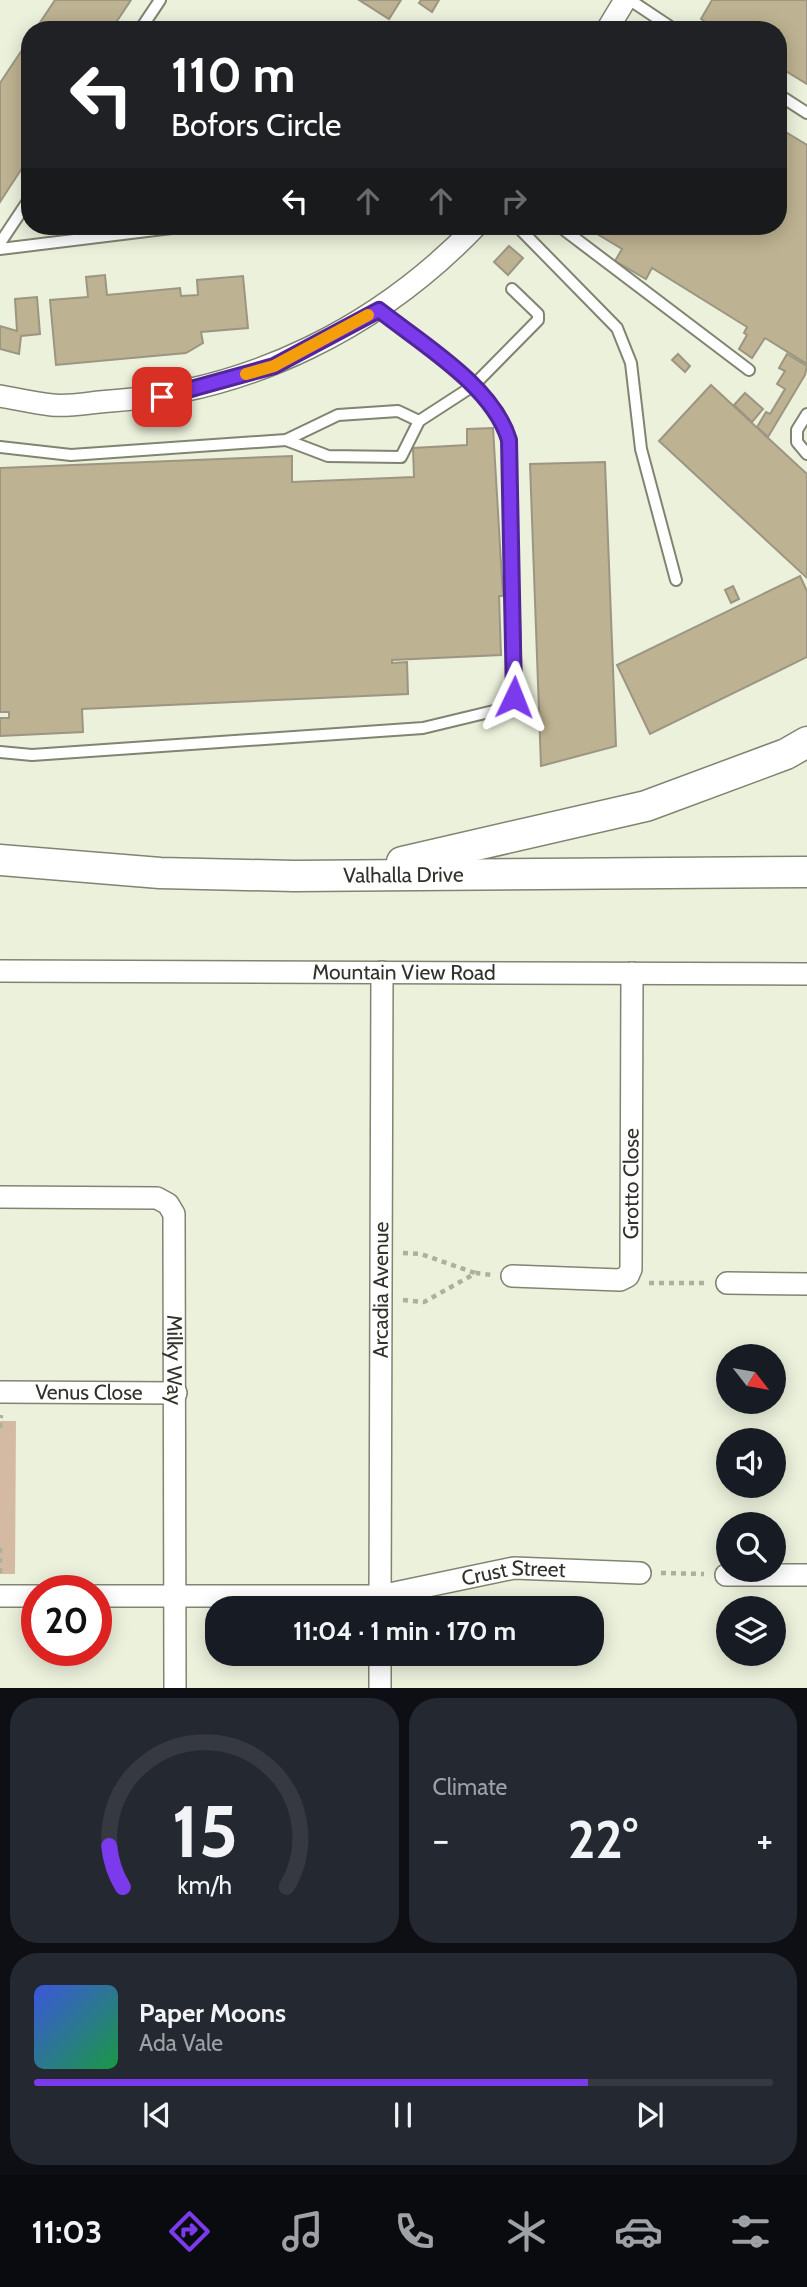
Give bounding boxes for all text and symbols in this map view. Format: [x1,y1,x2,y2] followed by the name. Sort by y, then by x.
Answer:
[171,45,295,104] text: 110 m
[56,49,147,140] icon: left
[171,105,341,144] text: Bofors Circle
[276,182,314,220] icon: left
[349,182,387,220] icon: ahead
[422,182,460,220] icon: ahead
[495,182,533,220] icon: right
[132,367,192,427] pin
[143,378,181,416] icon: arrive
[477,660,551,734] position arrow
[343,862,464,888] street label: Valhalla Drive
[312,959,496,985] street label: Mountain View Road
[618,1128,643,1239] street label: Grotto Close
[368,1221,393,1358] street label: Arcadia Avenue
[162,1315,187,1405] street label: Milky Way
[716,1344,786,1414] north arrow
[716,1344,786,1666] map controls
[35,1379,143,1405] street label: Venus Close
[716,1428,786,1498] button: sound
[716,1512,786,1582] button: search
[459,1555,566,1591] street label: Crust Street
[21,1575,112,1666] speed limit sign: 20
[716,1596,786,1666] button: layers
[293,1615,516,1647] text: 11:04 · 1 min · 170 m
[433,1773,507,1801] text: Climate
[171,1787,237,1875] text: 15
[568,1808,638,1871] text: 22°
[433,1816,449,1863] text: −
[756,1816,773,1863] text: +
[177,1869,232,1899] text: km/h
[139,1997,286,2029] text: Paper Moons
[139,2029,223,2057] text: Ada Vale
[138,2096,176,2134] icon: previous
[384,2096,422,2134] icon: pause
[631,2096,669,2134] icon: next
[165,2207,214,2256] icon: directions
[278,2207,327,2256] icon: music
[390,2207,439,2256] icon: phone
[502,2207,551,2256] icon: climate
[614,2207,663,2256] icon: car
[726,2207,775,2256] icon: filters
[32,2212,102,2251] text: 11:03

